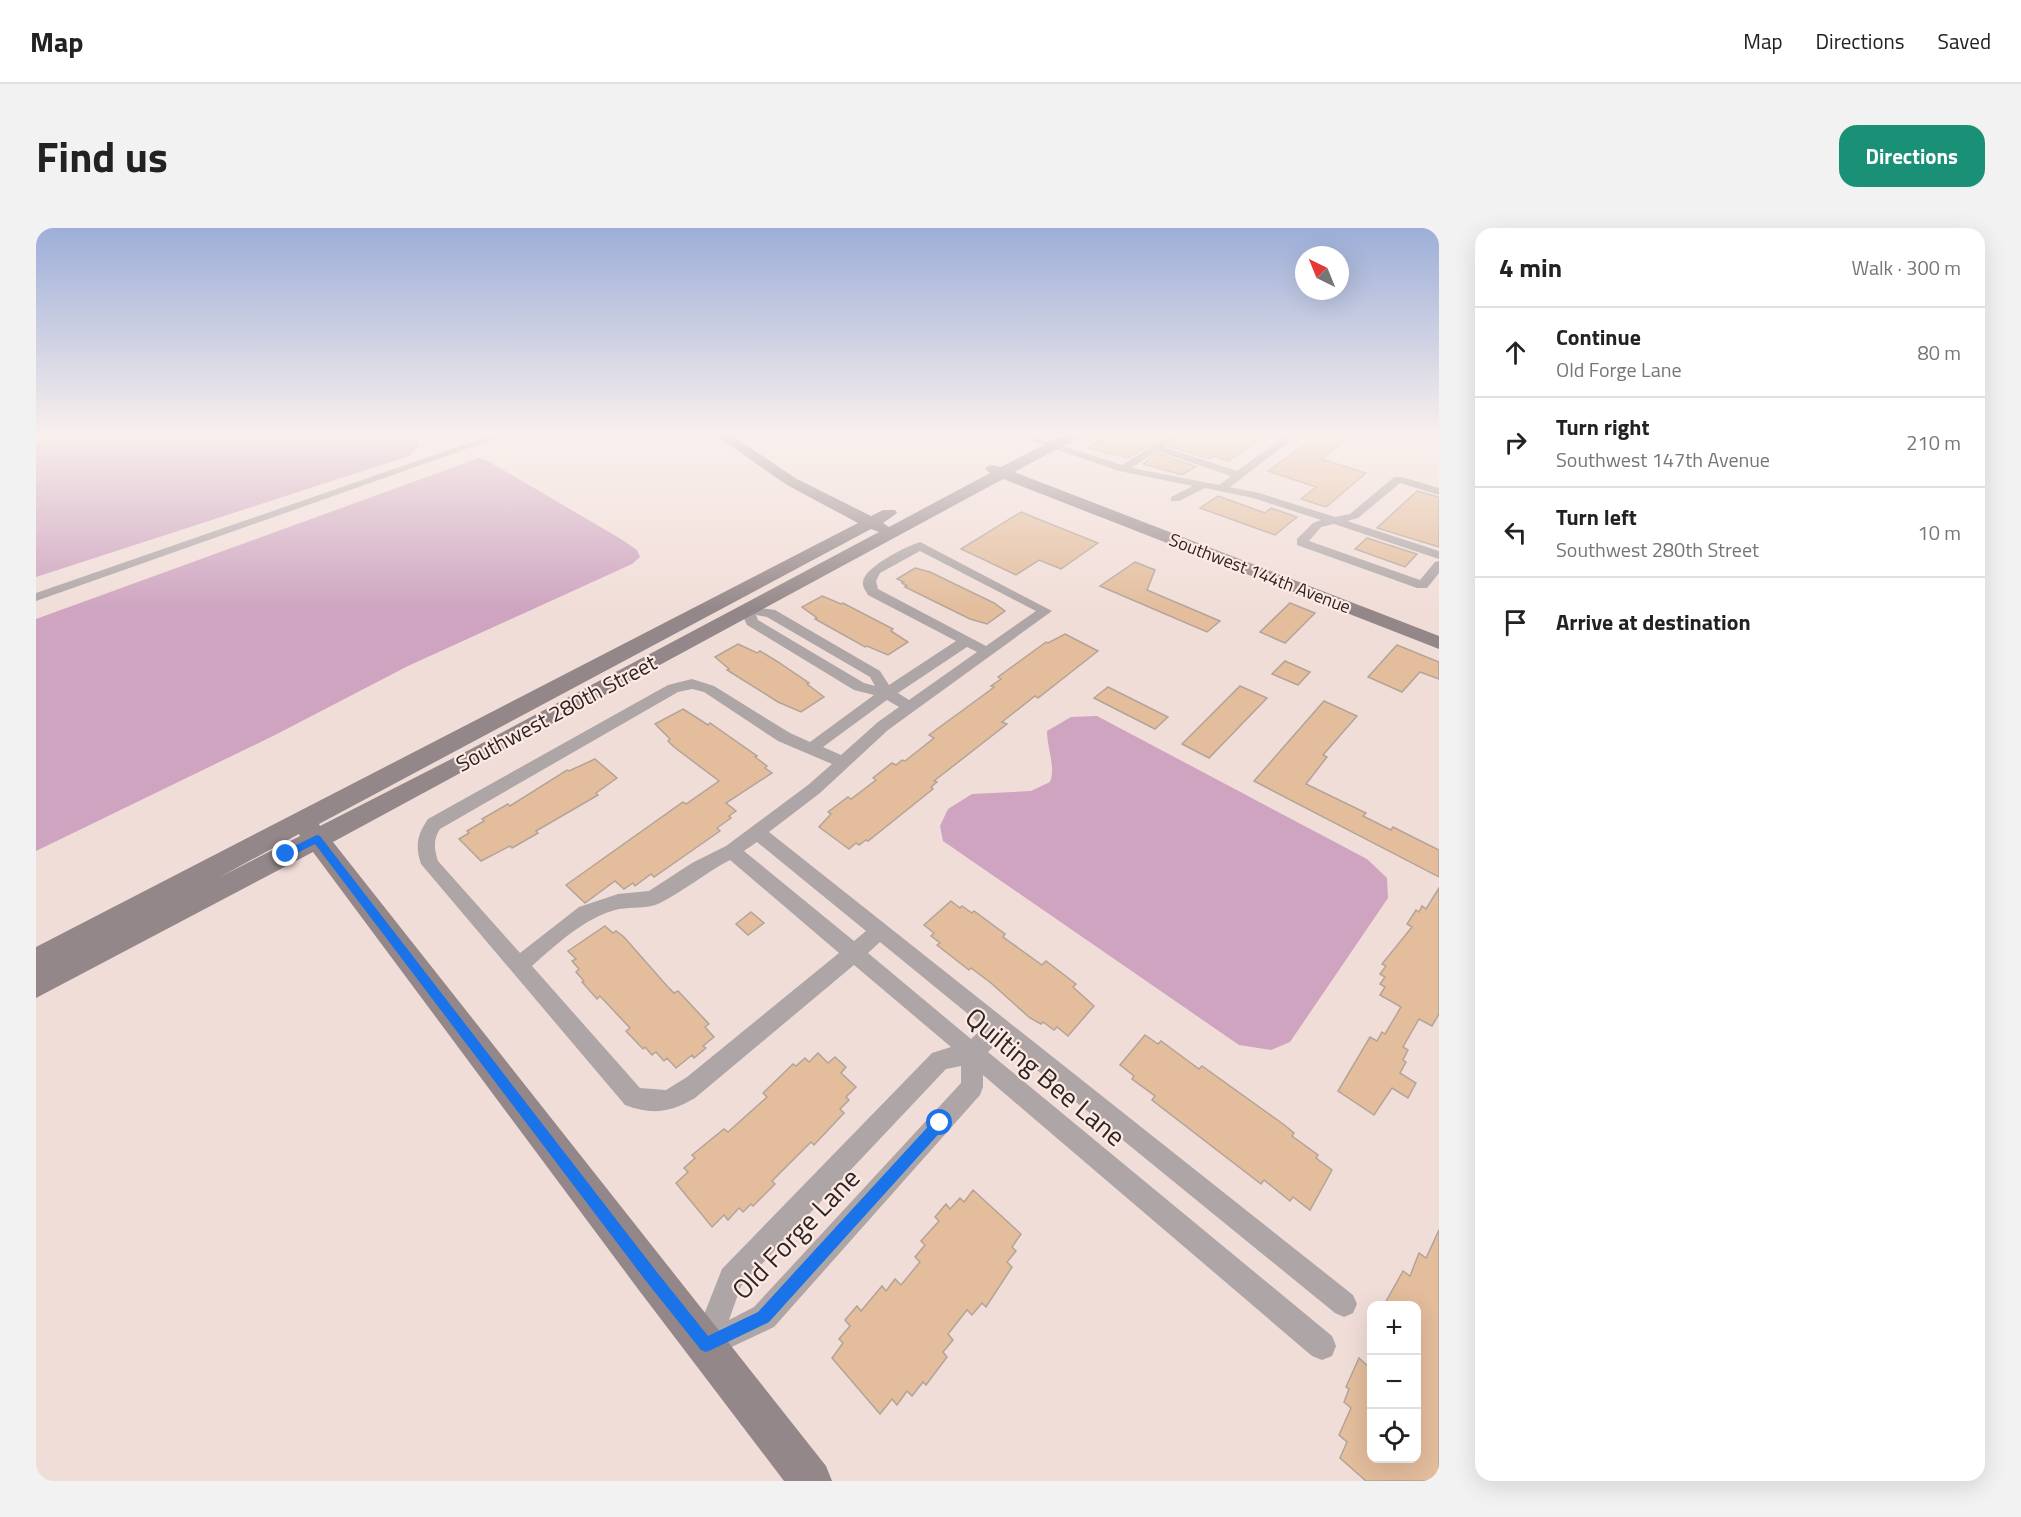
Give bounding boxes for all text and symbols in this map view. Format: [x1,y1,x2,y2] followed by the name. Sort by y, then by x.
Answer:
[30,20,84,63] text: Map
[1743,25,1783,57] text: Map
[1816,25,1905,57] text: Directions
[1938,25,1991,57] text: Saved
[36,124,168,188] text: Find us
[1839,125,1985,187] button: Directions
[1295,246,1349,300] north arrow
[1499,248,1562,287] text: 4 min
[1852,252,1961,283] text: Walk · 300 m
[1556,320,1641,354] text: Continue
[1499,336,1532,369] icon: ahead
[1917,337,1961,368] text: 80 m
[1556,354,1682,385] text: Old Forge Lane
[1556,410,1650,444] text: Turn right
[1499,426,1532,459] icon: right
[1906,427,1961,458] text: 210 m
[1556,444,1770,475] text: Southwest 147th Avenue
[1556,500,1637,534] text: Turn left
[1499,516,1532,549] icon: left
[1917,517,1961,548] text: 10 m
[1165,526,1355,620] street label: Southwest 144th Avenue
[1556,534,1759,565] text: Southwest 280th Street
[1556,605,1751,639] text: Arrive at destination
[1499,606,1532,639] icon: arrive
[449,645,663,780] street label: Southwest 280th Street
[272,840,298,866] route end
[957,997,1135,1155] street label: Quilting Bee Lane
[926,1109,952,1135] route start
[721,1158,869,1308] street label: Old Forge Lane
[1367,1301,1421,1463] map controls
[1367,1301,1421,1355] button: +
[1367,1355,1421,1409] button: −
[1367,1409,1421,1463] button: locate

